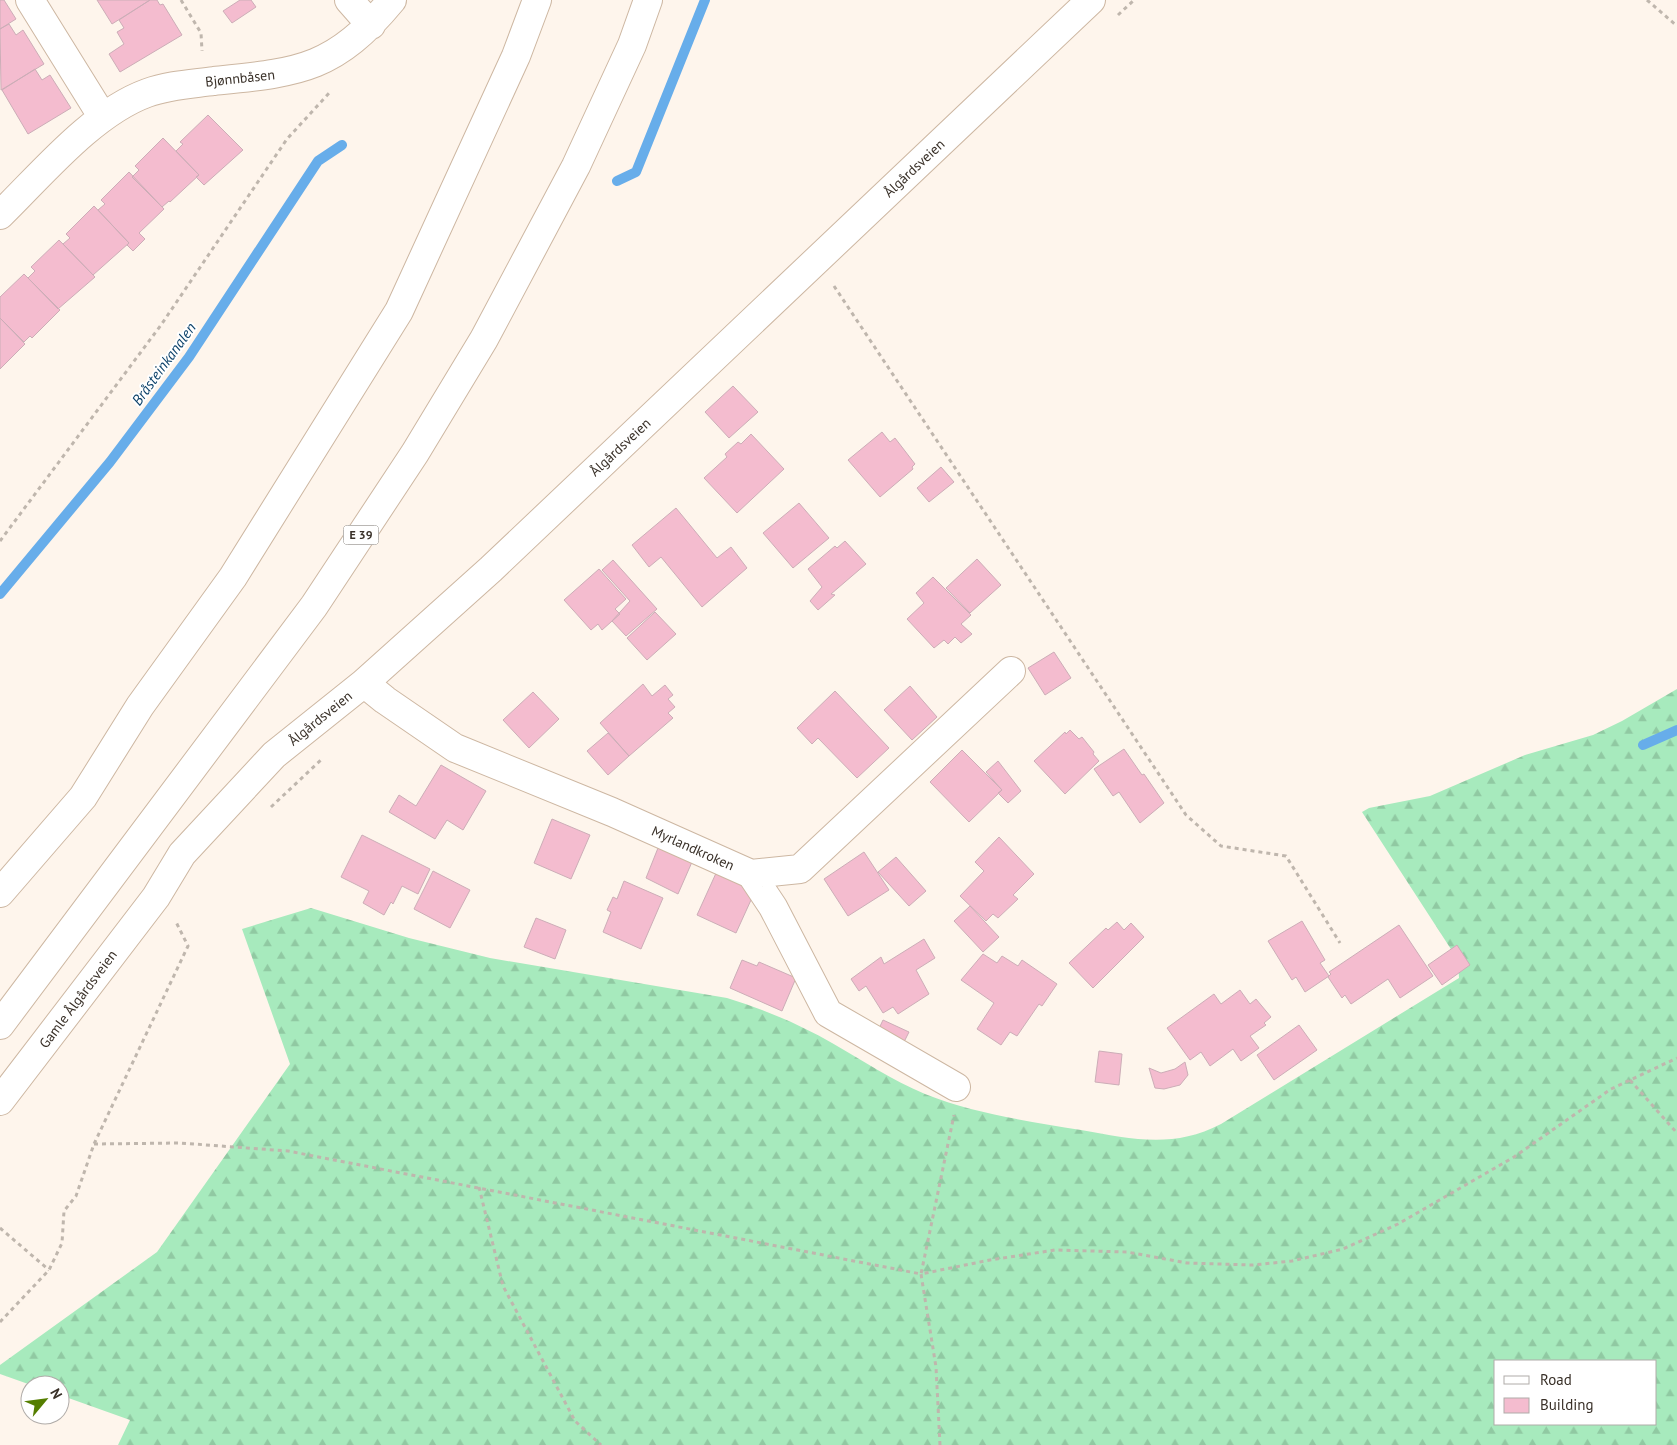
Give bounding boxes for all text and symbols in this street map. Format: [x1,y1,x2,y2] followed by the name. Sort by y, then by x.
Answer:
[204,65,276,91] street label: Bjønnbåsen
[880,135,948,201] street label: Ålgårdsveien
[127,319,200,409] water label: Bråsteinkanalen
[586,414,654,480] street label: Ålgårdsveien
[344,526,378,544] road number: E 39
[284,687,356,749] street label: Ålgårdsveien
[649,822,737,874] street label: Myrlandkroken
[35,946,121,1052] street label: Gamle Ålgårdsveien
[1494,1360,1657,1425] legend
[1540,1370,1572,1389] text: Road
[20,1375,70,1425] north arrow
[46,1385,66,1402] text: N
[1540,1395,1594,1414] text: Building

